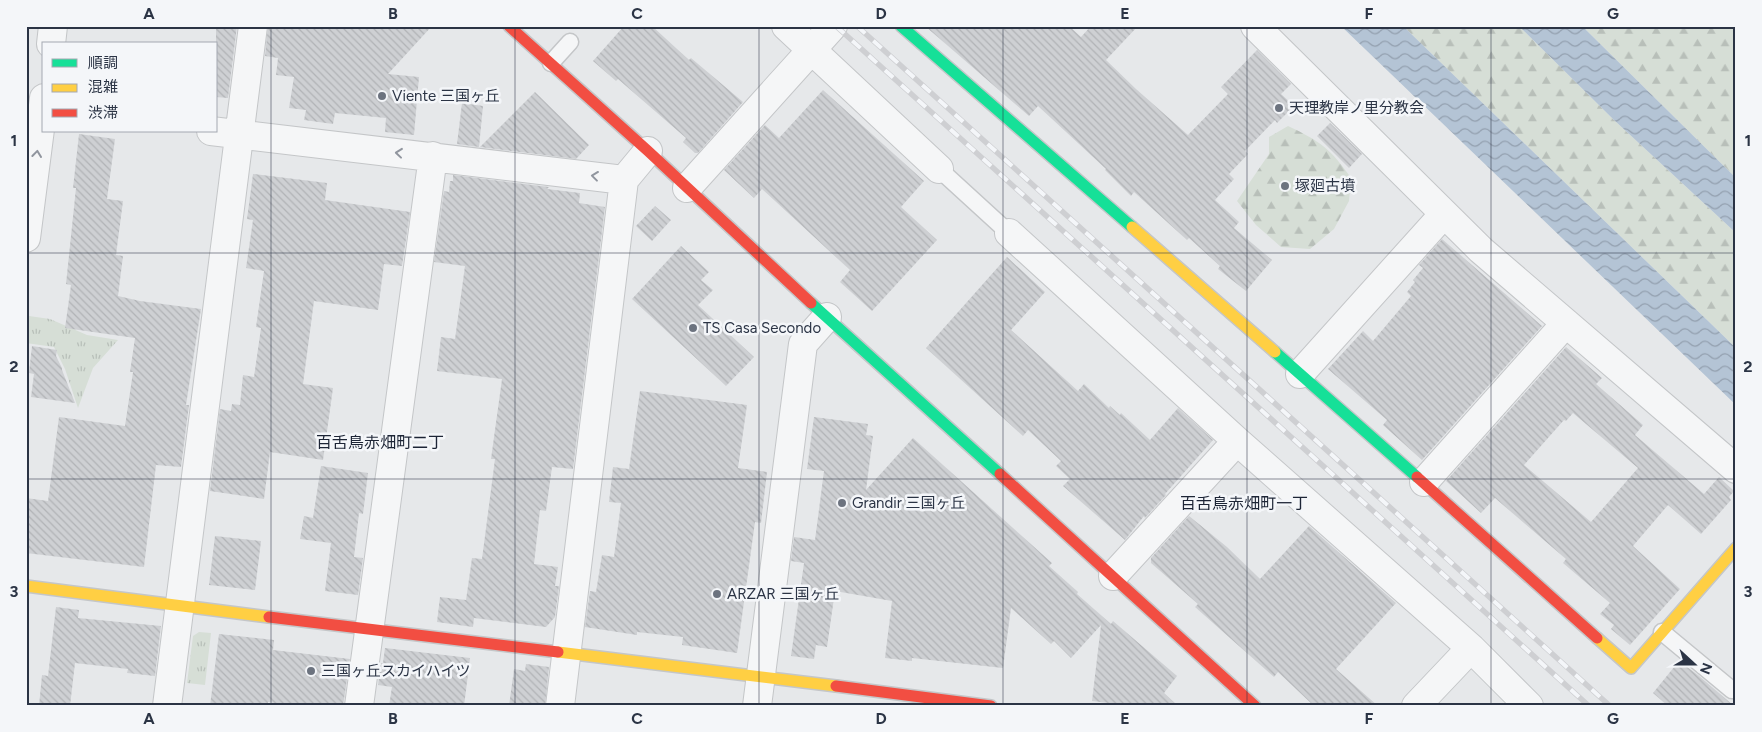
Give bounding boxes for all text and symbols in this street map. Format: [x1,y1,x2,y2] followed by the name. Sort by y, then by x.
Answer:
[143,4,155,23] text: A
[388,4,398,23] text: B
[631,4,643,23] text: C
[875,4,887,23] text: D
[1120,4,1130,23] text: E
[1365,4,1374,23] text: F
[1607,4,1619,23] text: G
[42,42,218,132] legend
[88,54,118,72] text: 順調
[88,78,118,96] text: 混雑
[392,87,500,105] place label: Viente 三国ヶ丘
[376,90,388,102] marker: Viente 三国ヶ丘
[1289,99,1424,117] place label: 天理教岸ノ里分教会
[1273,102,1285,114] marker: 天理教岸ノ里分教会
[88,104,118,122] text: 渋滞
[11,131,17,150] text: 1
[1745,131,1751,150] text: 1
[395,148,403,159] one-way arrow
[31,150,41,159] one-way arrow
[591,171,599,182] one-way arrow
[1295,177,1355,195] place label: 塚廻古墳
[1279,180,1291,192] marker: 塚廻古墳
[703,319,821,337] place label: TS Casa Secondo
[687,322,699,334] marker: TS Casa Secondo
[9,357,19,376] text: 2
[1743,357,1753,376] text: 2
[316,433,444,452] district label: 百舌鳥赤畑町二丁
[852,494,966,512] place label: Grandir 三国ヶ丘
[1180,494,1308,513] district label: 百舌鳥赤畑町一丁
[836,497,848,509] marker: Grandir 三国ヶ丘
[10,582,19,601] text: 3
[1744,582,1753,601] text: 3
[727,585,839,603] place label: ARZAR 三国ヶ丘
[711,588,723,600] marker: ARZAR 三国ヶ丘
[1670,640,1720,690] north arrow
[1696,660,1716,677] text: N
[321,662,470,680] place label: 三国ヶ丘スカイハイツ
[305,665,317,677] marker: 三国ヶ丘スカイハイツ
[143,709,155,728] text: A
[388,709,398,728] text: B
[631,709,643,728] text: C
[875,709,887,728] text: D
[1120,709,1130,728] text: E
[1365,709,1374,728] text: F
[1607,709,1619,728] text: G

